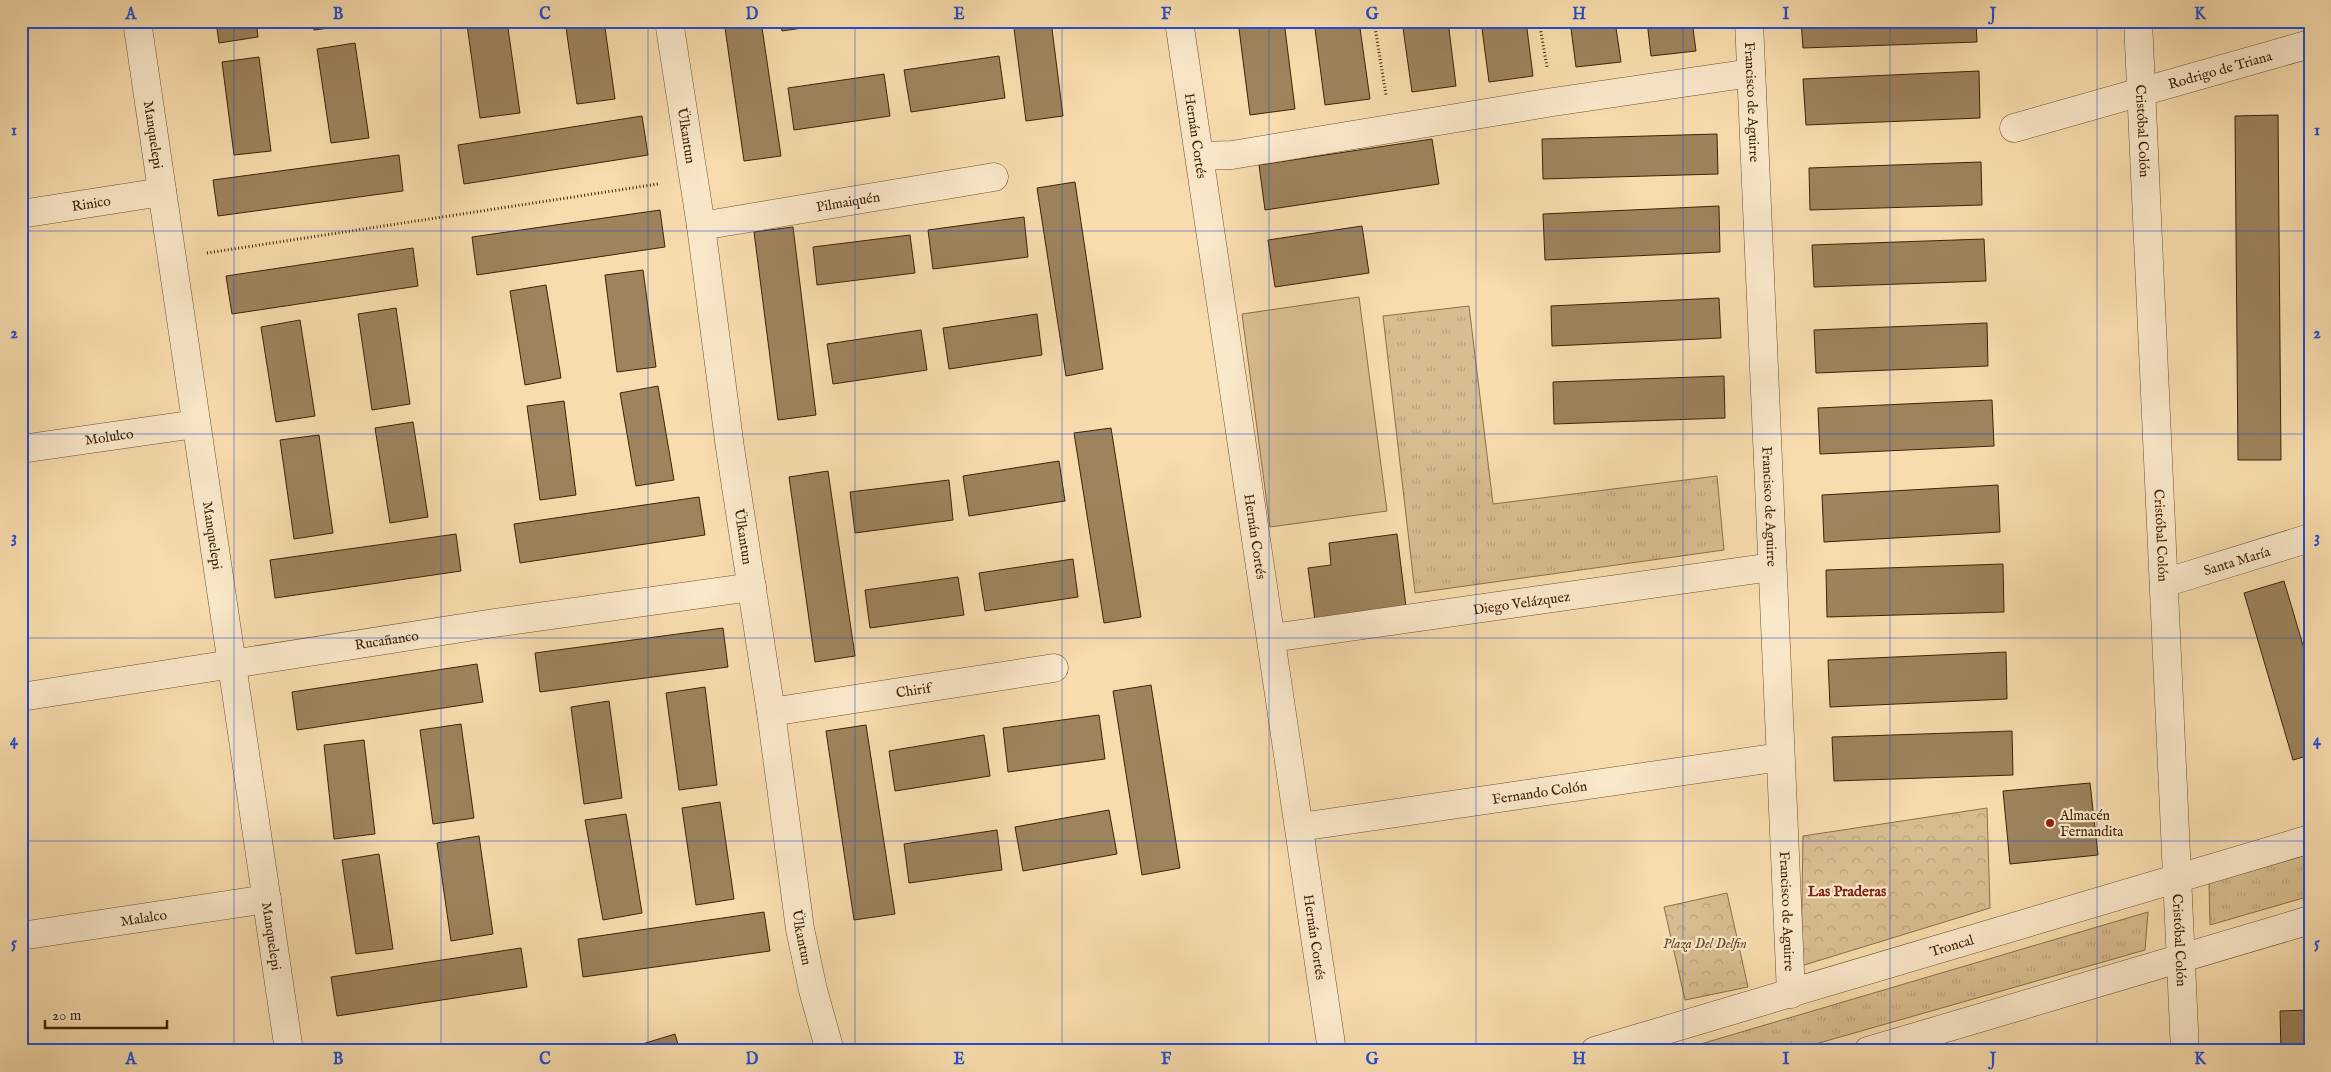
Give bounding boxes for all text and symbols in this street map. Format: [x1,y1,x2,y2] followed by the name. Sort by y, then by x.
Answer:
[125,5,138,25] text: A
[333,5,344,25] text: B
[539,5,551,25] text: C
[746,5,759,25] text: D
[953,5,965,25] text: E
[1161,5,1172,25] text: F
[1366,5,1379,25] text: G
[1572,5,1586,25] text: H
[1783,5,1790,25] text: I
[1988,5,1997,25] text: J
[2194,5,2207,25] text: K
[1740,41,1763,163] street label: Francisco de Aguirre
[2166,47,2275,94] street label: Rodrigo de Triana
[2131,84,2153,178] street label: Cristóbal Colón
[1180,92,1210,180] street label: Hernán Cortés
[139,100,167,171] street label: Manquelepi
[673,106,699,166] street label: Ülkantun
[11,121,17,141] text: 1
[2314,121,2320,141] text: 1
[815,188,882,217] street label: Pilmaiquén
[71,192,112,216] street label: Rinico
[10,324,18,344] text: 2
[2313,324,2321,344] text: 2
[84,425,135,450] street label: Molulco
[1757,446,1781,568] street label: Francisco de Aguirre
[2149,489,2172,583] street label: Cristóbal Colón
[1239,492,1270,581] street label: Hernán Cortés
[198,500,226,571] street label: Manquelepi
[730,507,756,566] street label: Ülkantun
[11,528,17,548] text: 3
[2314,528,2320,548] text: 3
[2201,543,2273,580] street label: Santa María
[1472,588,1572,619] street label: Diego Velázquez
[353,627,420,655] street label: Rucañanco
[895,679,935,702] street label: Chirif
[10,731,19,751] text: 4
[2313,731,2322,751] text: 4
[1491,777,1589,809] street label: Fernando Colón
[2059,807,2124,841] place label: Almacén Fernandita
[2044,817,2056,829] marker: Almacén Fernandita
[1775,851,1798,972] street label: Francisco de Aguirre
[1808,882,1887,901] district label: Las Praderas
[1299,893,1329,981] street label: Hernán Cortés
[2168,893,2190,987] street label: Cristóbal Colón
[257,901,285,972] street label: Manquelepi
[119,906,169,931] street label: Malalco
[787,908,816,967] street label: Ülkantun
[1928,931,1976,961] street label: Troncal
[11,934,17,954] text: 5
[2314,934,2320,954] text: 5
[1663,935,1747,953] park label: Plaza Del Delfin
[45,997,168,1029] scale bar
[52,1006,82,1025] text: 20 m
[125,1050,138,1070] text: A
[333,1050,344,1070] text: B
[539,1050,551,1070] text: C
[746,1050,759,1070] text: D
[953,1050,965,1070] text: E
[1161,1050,1172,1070] text: F
[1366,1050,1379,1070] text: G
[1572,1050,1586,1070] text: H
[1783,1050,1790,1070] text: I
[1988,1050,1997,1070] text: J
[2194,1050,2207,1070] text: K

